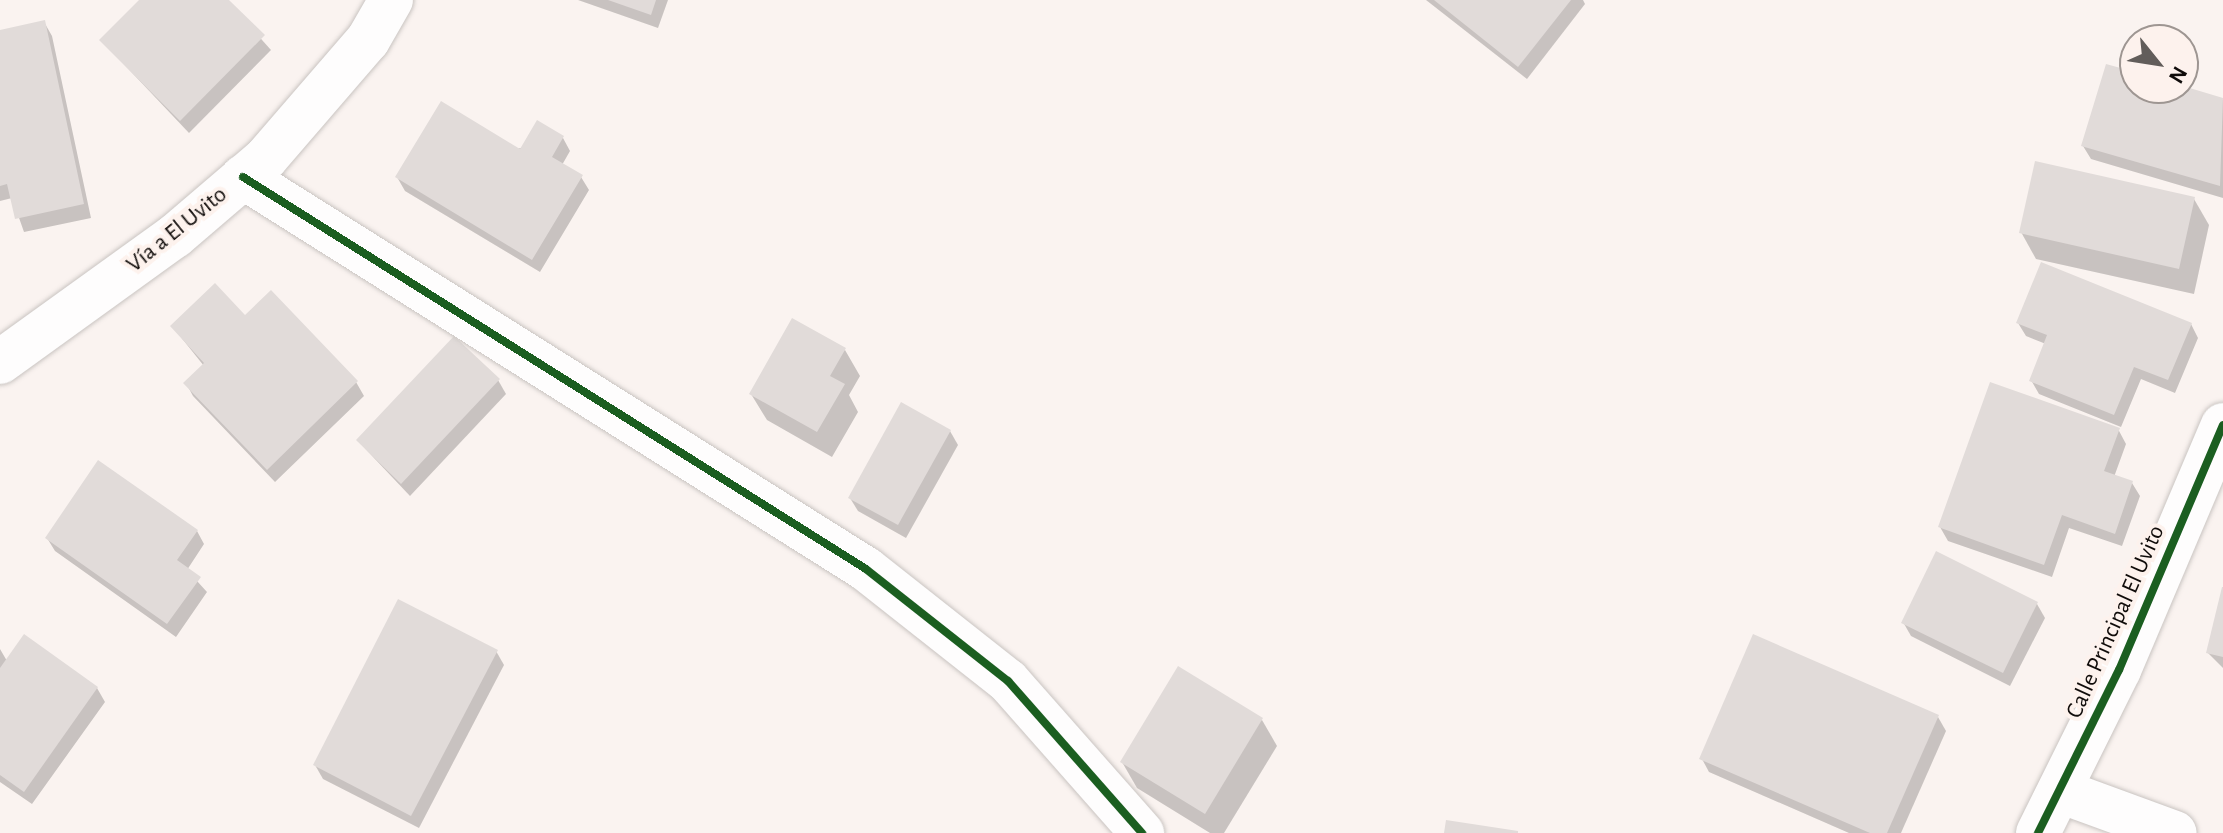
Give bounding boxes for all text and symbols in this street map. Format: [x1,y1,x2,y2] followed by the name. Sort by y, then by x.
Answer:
[2119,24,2199,104] north arrow
[2165,63,2191,87] text: N
[121,181,233,279] street label: Vía a El Uvito
[2060,521,2172,723] street label: Calle Principal El Uvito

